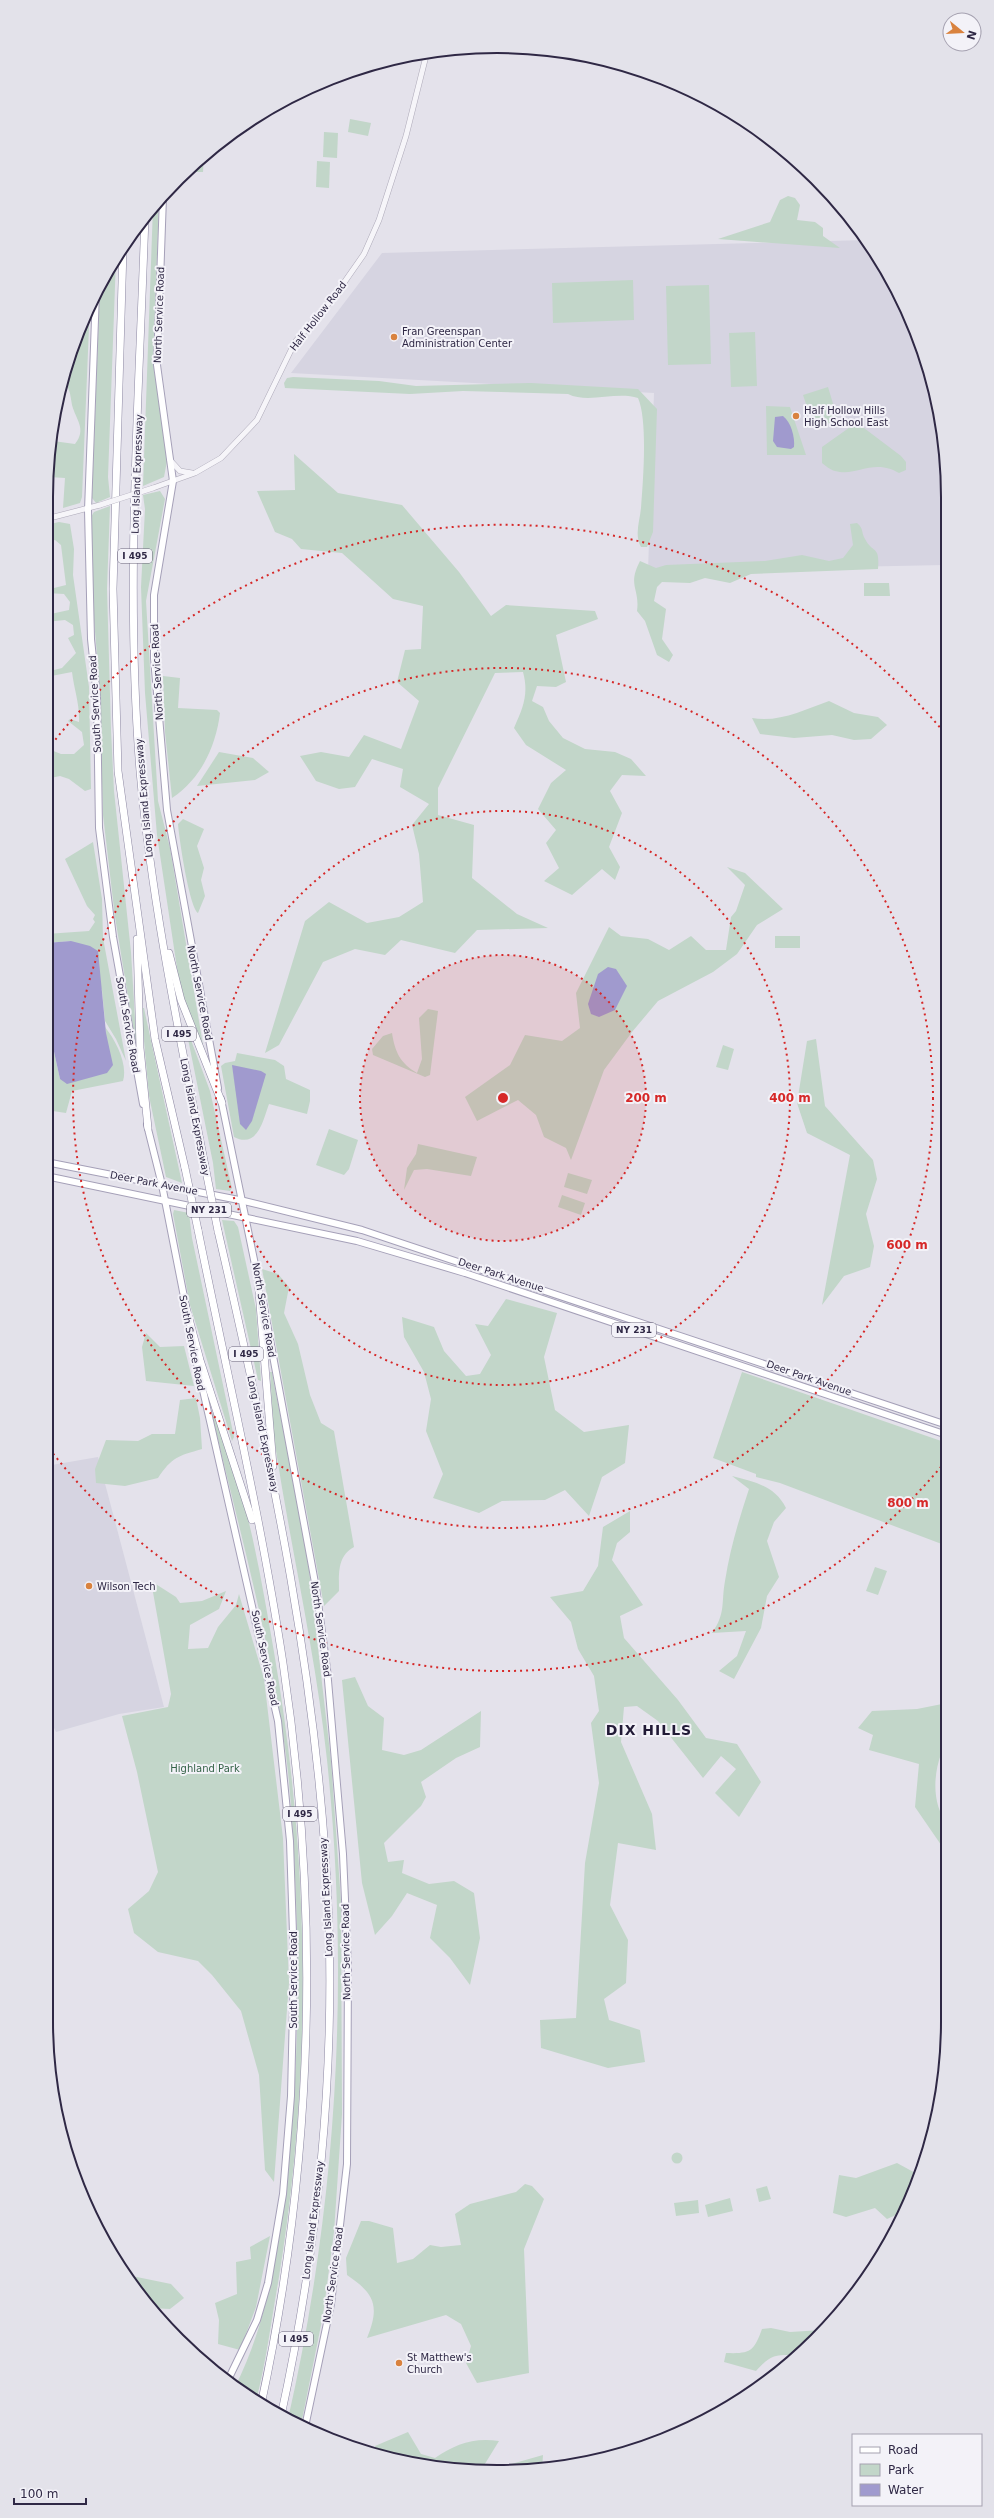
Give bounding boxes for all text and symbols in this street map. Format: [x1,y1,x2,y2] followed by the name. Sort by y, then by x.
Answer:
[942,12,982,52] north arrow
[963,29,979,41] text: N
[152,267,166,363] street label: North Service Road
[288,279,348,353] street label: Half Hollow Road
[402,326,513,349] place label: Fran Greenspan Administration Center
[389,332,399,342] marker: Fran Greenspan Administration Center
[804,405,888,428] place label: Half Hollow Hills High School East
[791,411,801,421] marker: Half Hollow Hills High School East
[129,414,145,534] street label: Long Island Expressway
[118,549,152,563] road number: I 495
[149,624,165,720] street label: North Service Road
[87,655,103,753] street label: South Service Road
[133,738,155,858] street label: Long Island Expressway
[185,945,215,1041] street label: North Service Road
[114,976,142,1074] street label: South Service Road
[162,1027,196,1041] road number: I 495
[178,1057,212,1177] street label: Long Island Expressway
[496,1091,510,1105] centre of rings
[625,1091,667,1105] text: 200 m
[769,1091,811,1105] text: 400 m
[109,1169,199,1197] street label: Deer Park Avenue
[187,1203,231,1217] road number: NY 231
[886,1238,928,1252] text: 600 m
[457,1256,545,1294] street label: Deer Park Avenue
[250,1262,278,1358] street label: North Service Road
[177,1294,207,1392] street label: South Service Road
[612,1323,656,1337] road number: NY 231
[229,1347,263,1361] road number: I 495
[765,1358,853,1398] street label: Deer Park Avenue
[245,1374,281,1494] street label: Long Island Expressway
[887,1496,929,1510] text: 800 m
[84,1581,94,1591] marker: Wilson Tech
[97,1581,155,1592] place label: Wilson Tech
[309,1581,333,1677] street label: North Service Road
[249,1609,281,1707] street label: South Service Road
[606,1722,692,1738] district label: DIX HILLS
[170,1763,240,1774] park label: Highland Park
[283,1807,317,1821] road number: I 495
[317,1837,335,1957] street label: Long Island Expressway
[340,1904,352,2000] street label: North Service Road
[288,1931,299,2029] street label: South Service Road
[300,2160,326,2280] street label: Long Island Expressway
[321,2227,345,2323] street label: North Service Road
[279,2332,313,2346] road number: I 495
[407,2352,472,2375] place label: St Matthew's Church
[394,2358,404,2368] marker: St Matthew's Church
[852,2434,982,2506] legend
[888,2443,918,2457] text: Road
[888,2463,914,2477] text: Park
[14,2480,86,2506] scale bar
[888,2483,924,2497] text: Water
[20,2487,58,2501] text: 100 m

